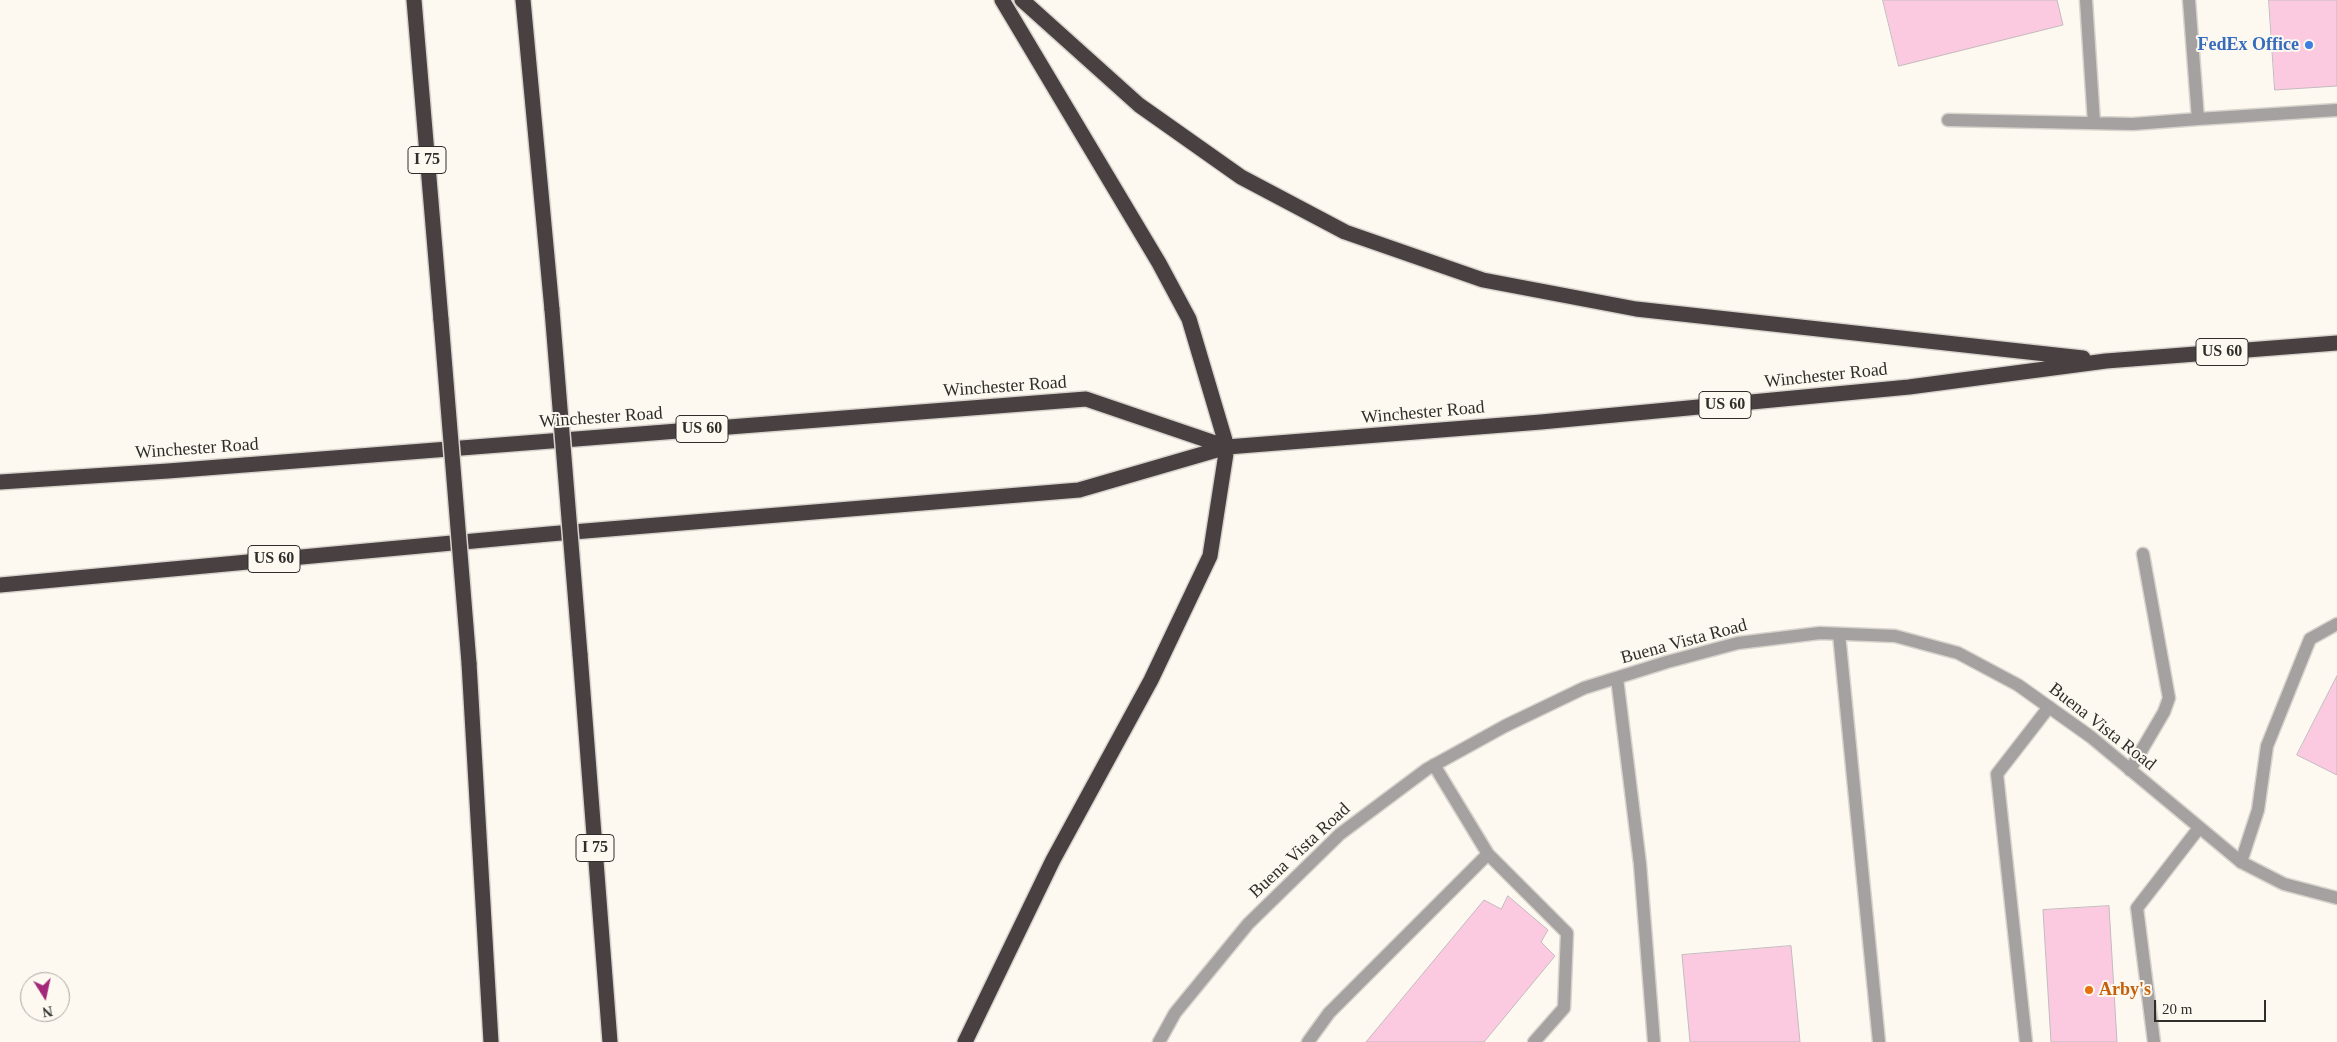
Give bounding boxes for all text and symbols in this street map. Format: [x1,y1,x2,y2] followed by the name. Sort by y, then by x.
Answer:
[2198,34,2299,56] place label: FedEx Office
[2303,39,2315,51] marker: FedEx Office
[408,146,446,174] road number: I 75
[2196,338,2248,366] road number: US 60
[1763,359,1889,393] street label: Winchester Road
[943,372,1067,402] street label: Winchester Road
[1699,392,1751,418] road number: US 60
[1360,397,1486,429] street label: Winchester Road
[539,403,663,433] street label: Winchester Road
[676,416,728,442] road number: US 60
[135,434,259,464] street label: Winchester Road
[248,546,300,572] road number: US 60
[1618,615,1750,669] street label: Buena Vista Road
[2044,679,2160,775] street label: Buena Vista Road
[1245,799,1355,903] street label: Buena Vista Road
[576,834,614,861] road number: I 75
[20,972,70,1022] north arrow
[2099,979,2151,1001] place label: Arby's
[2083,984,2095,996] marker: Arby's
[2157,990,2270,1022] scale bar
[2162,1001,2192,1017] text: 20 m
[41,1003,54,1020] text: N

